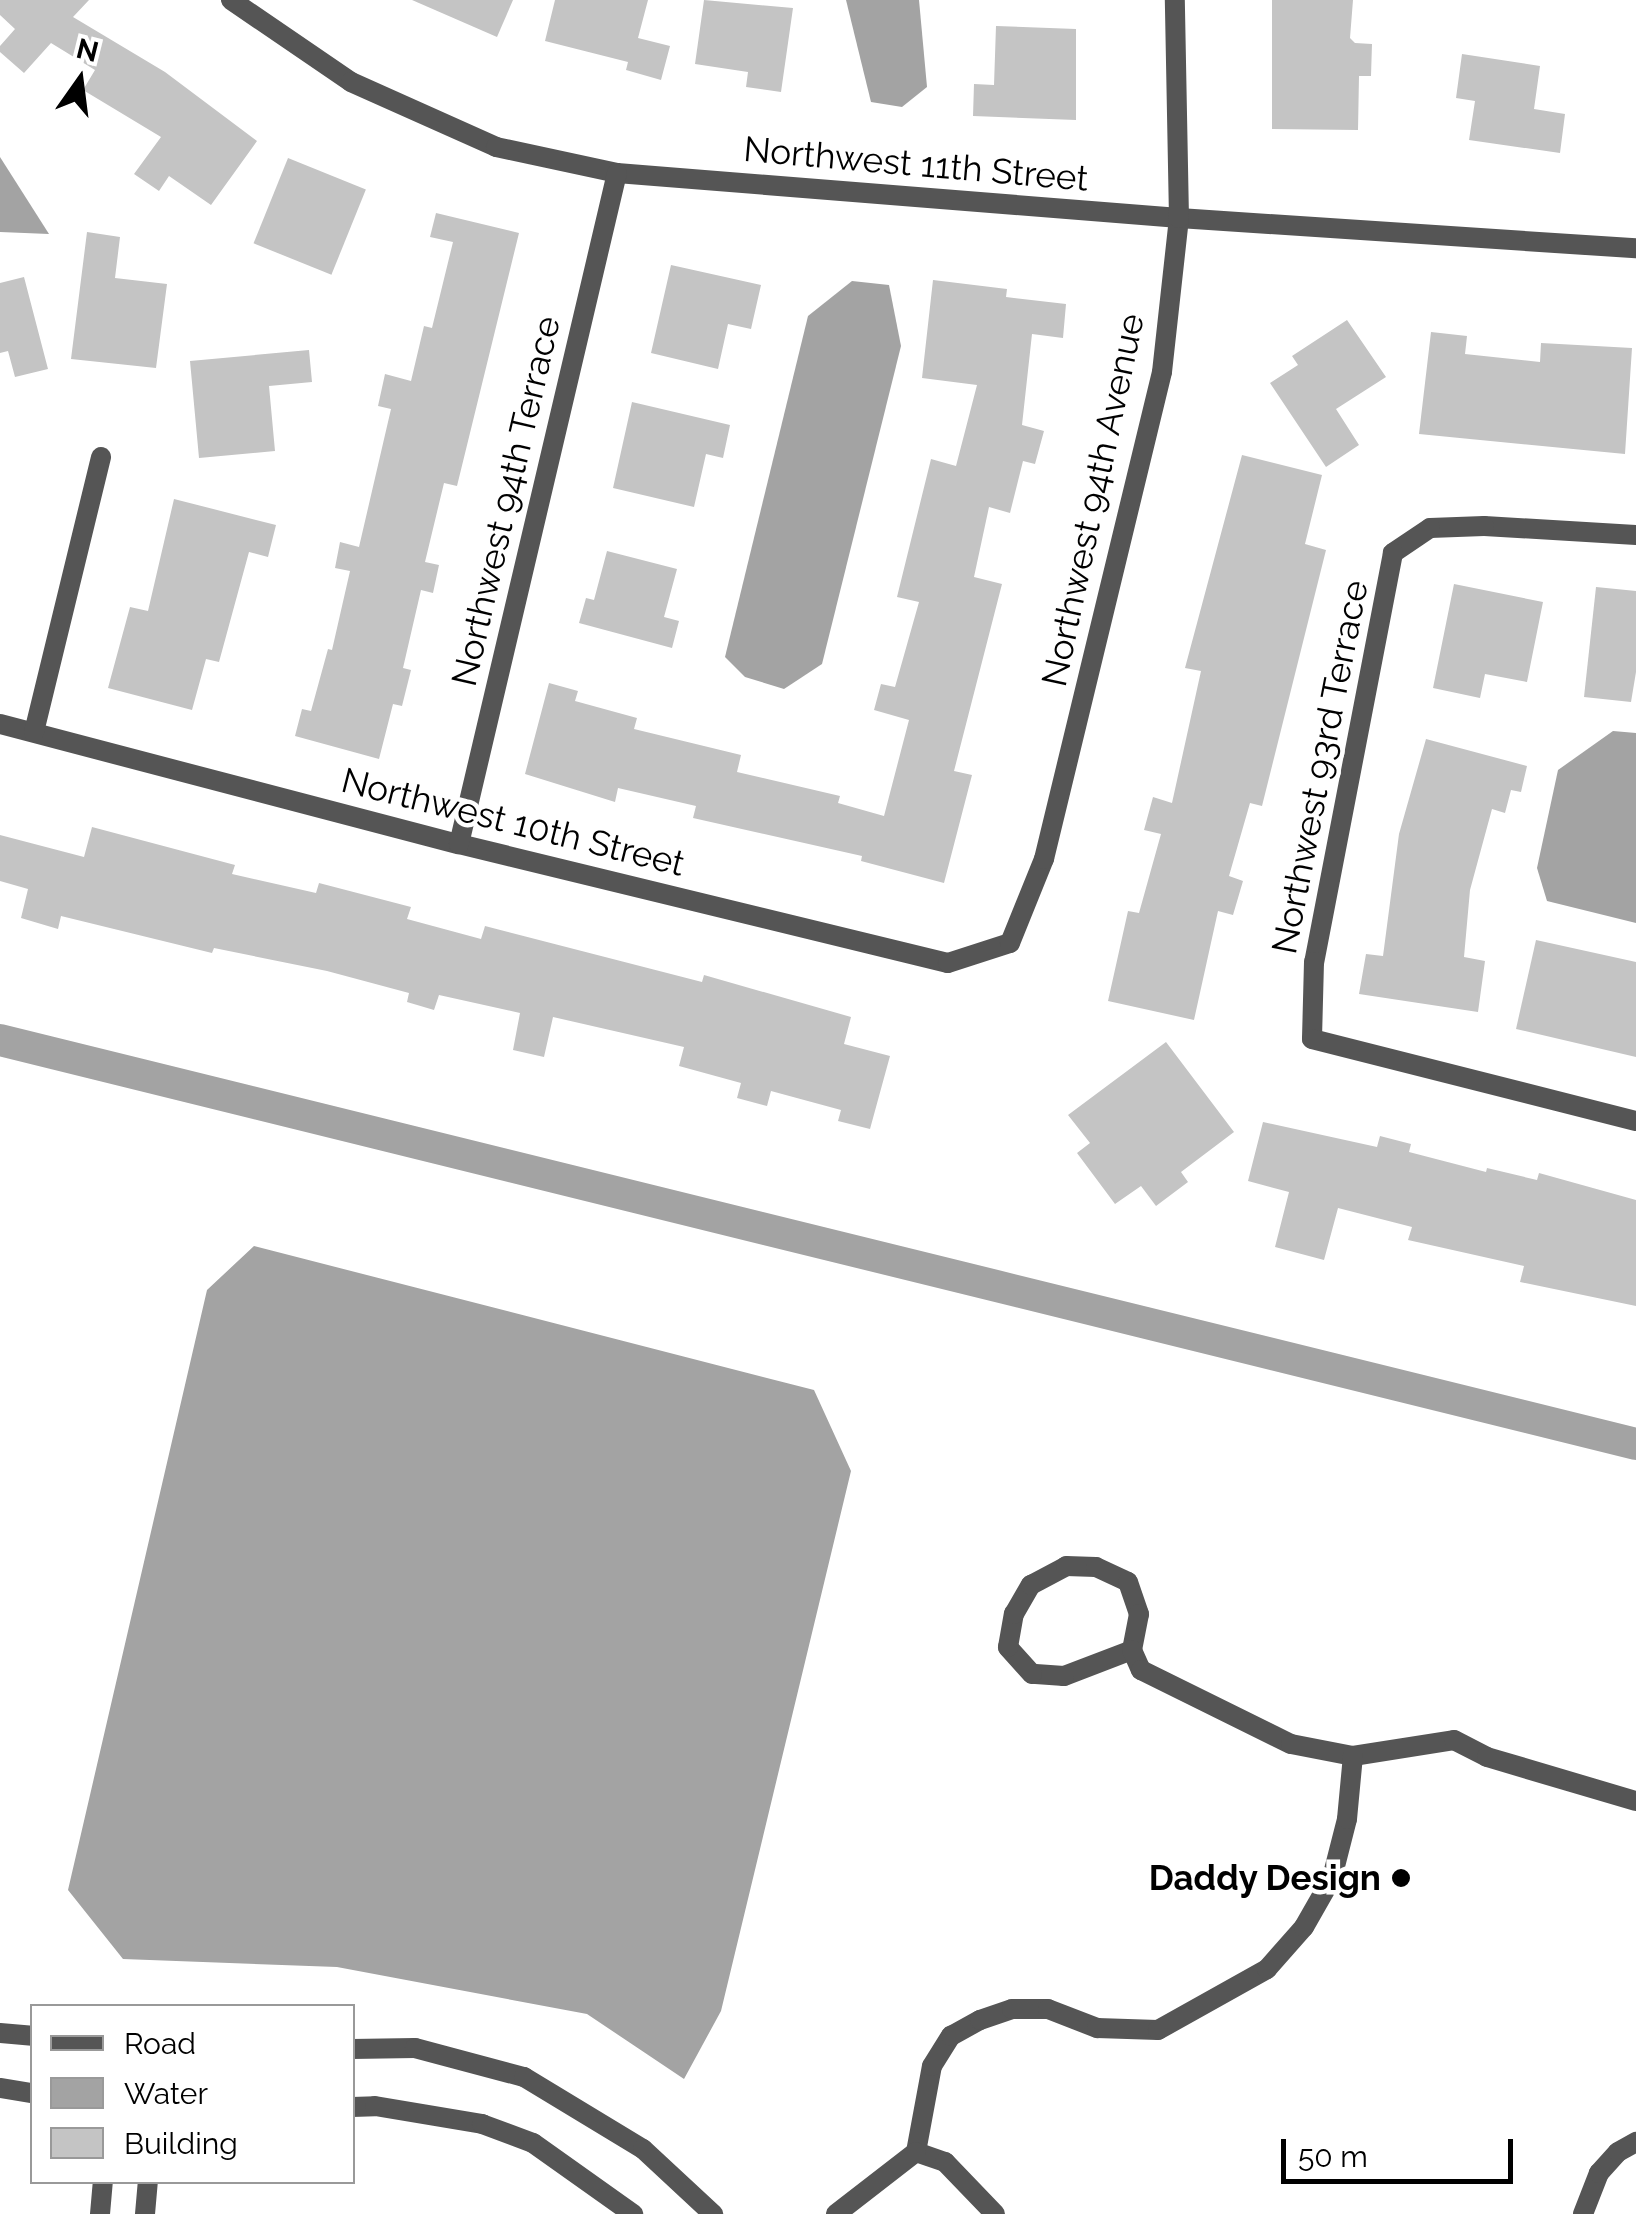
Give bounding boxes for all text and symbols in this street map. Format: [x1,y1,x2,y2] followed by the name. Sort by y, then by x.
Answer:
[30,30,130,130] north arrow
[73,32,102,69] text: N
[742,128,1090,200] street label: Northwest 11th Street
[1033,309,1153,691] street label: Northwest 94th Avenue
[443,311,569,691] street label: Northwest 94th Terrace
[1263,576,1377,958] street label: Northwest 93rd Terrace
[337,759,689,885] street label: Northwest 10th Street
[1148,1857,1381,1899] place label: Daddy Design
[1390,1867,1412,1889] marker: Daddy Design
[30,2004,355,2184] legend
[124,2026,196,2061] text: Road
[124,2076,208,2111] text: Water
[1286,2119,1518,2181] scale bar
[124,2126,238,2161] text: Building
[1298,2139,1368,2174] text: 50 m

